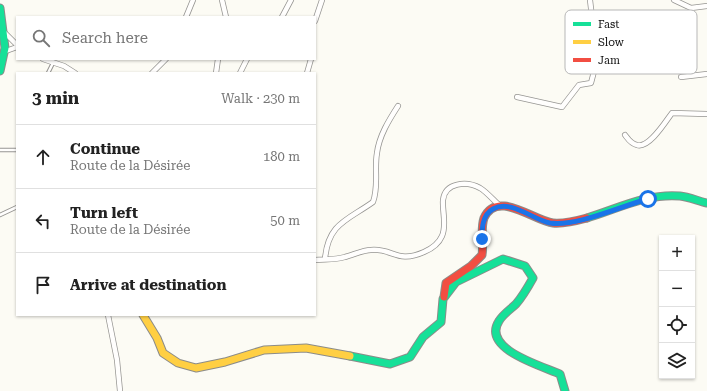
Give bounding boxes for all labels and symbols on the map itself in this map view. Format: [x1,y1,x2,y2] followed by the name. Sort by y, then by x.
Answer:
[565,10,697,74] legend
[598,18,619,31] text: Fast
[598,36,625,49] text: Slow
[598,54,620,67] text: Jam
[639,190,657,208] route start
[473,230,491,248] route end

